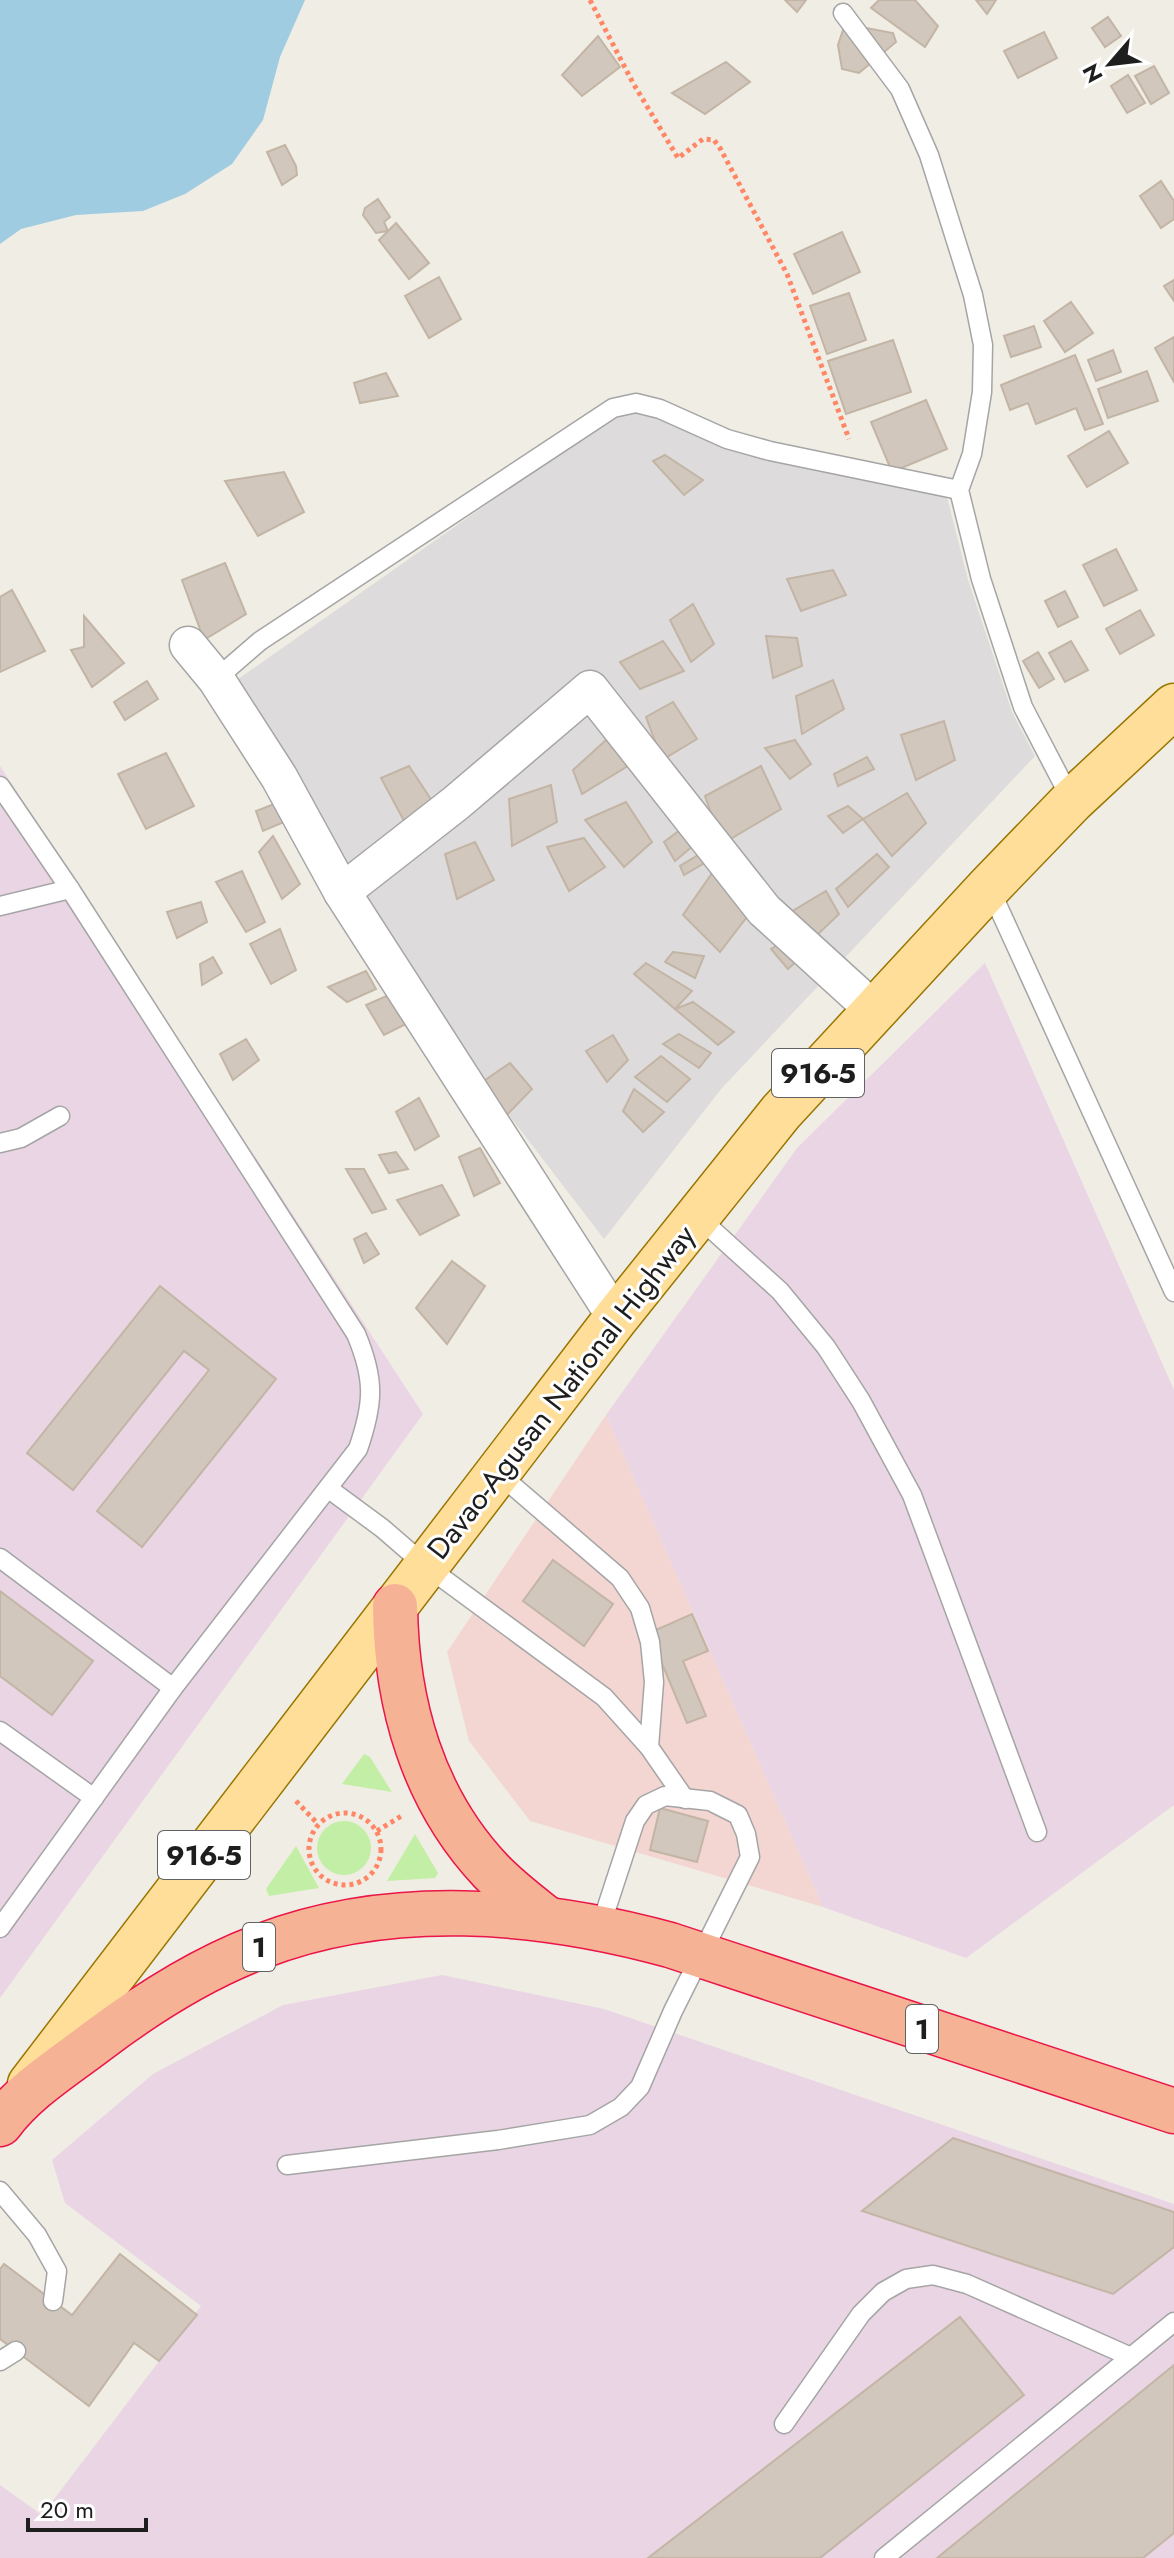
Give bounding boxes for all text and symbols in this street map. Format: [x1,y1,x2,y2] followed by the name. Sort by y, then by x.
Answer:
[1070,24,1150,104] north arrow
[1074,58,1111,89] text: N
[772,1049,864,1097] road number: 916-5
[417,1215,706,1568] street label: Davao-Agusan National Highway
[158,1831,250,1879] road number: 916-5
[243,1923,275,1971] road number: 1
[906,2005,938,2053] road number: 1
[28,2482,146,2532] scale bar
[40,2492,94,2527] text: 20 m

